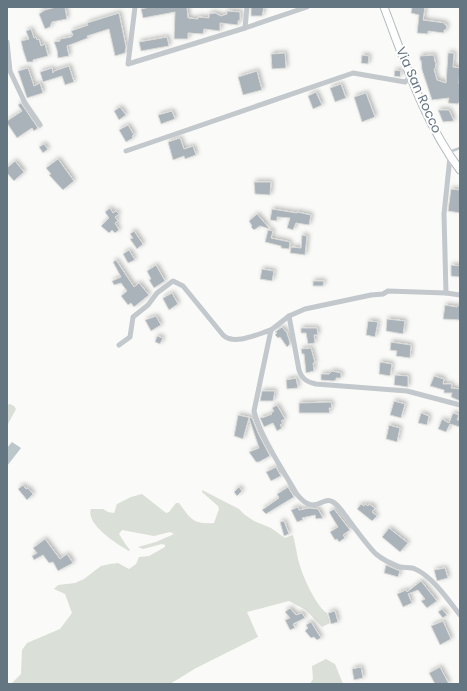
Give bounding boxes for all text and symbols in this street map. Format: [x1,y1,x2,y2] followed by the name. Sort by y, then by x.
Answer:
[391,44,447,136] street label: Via San Rocco

